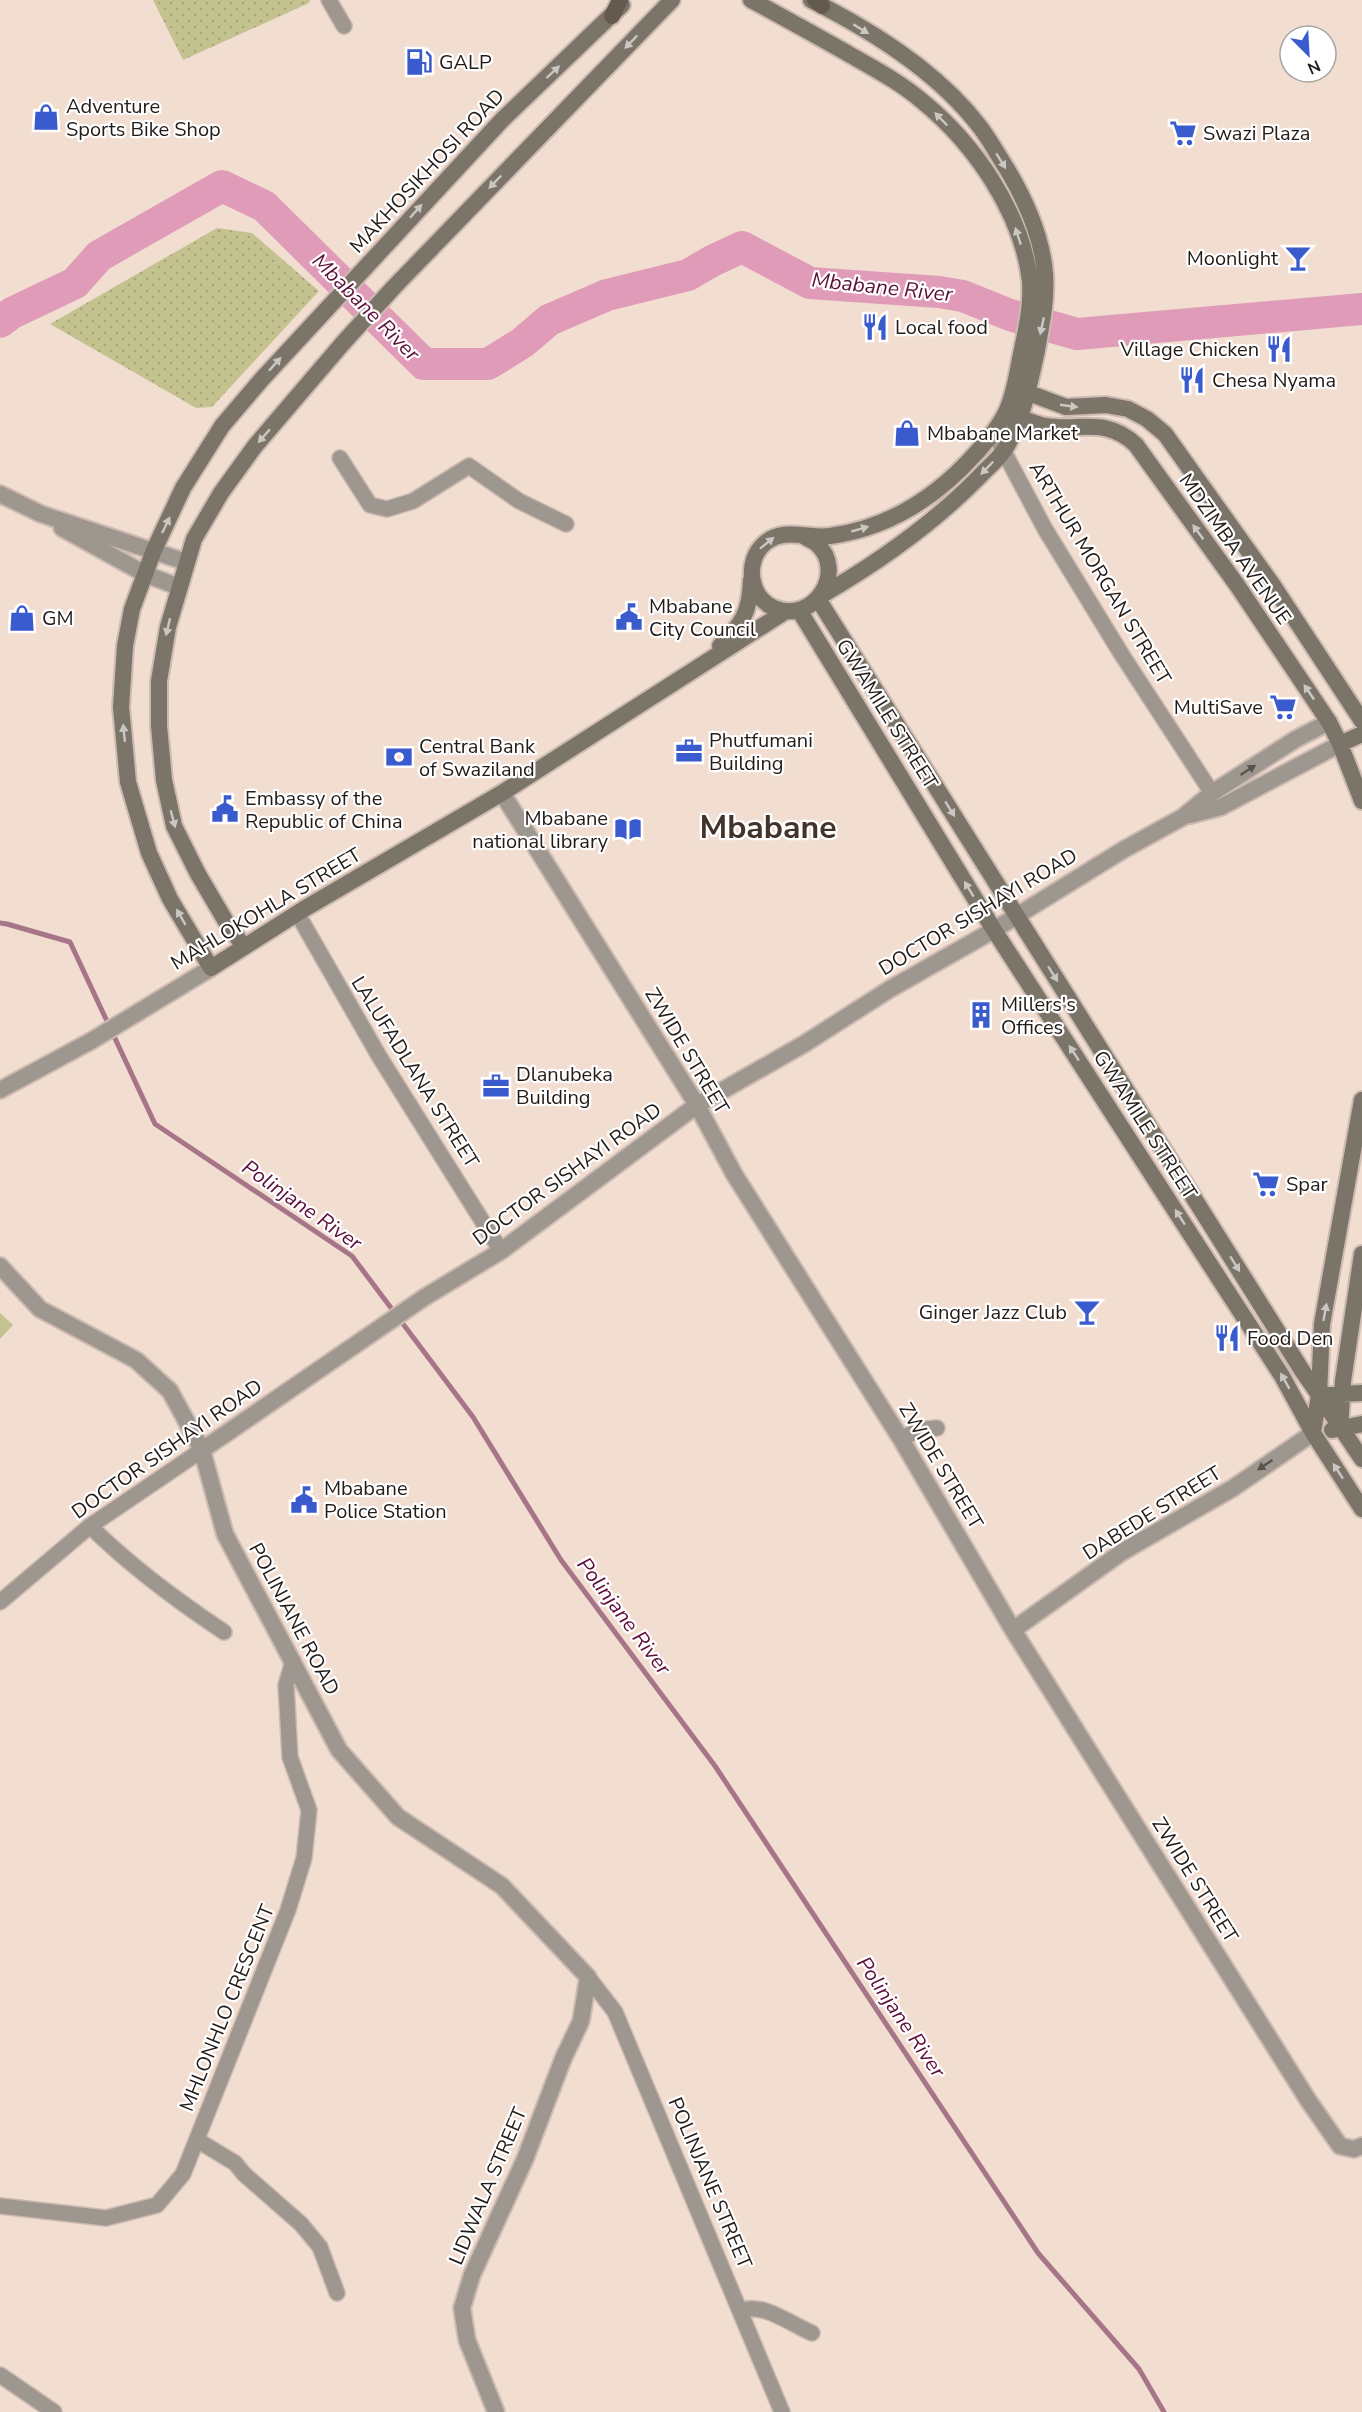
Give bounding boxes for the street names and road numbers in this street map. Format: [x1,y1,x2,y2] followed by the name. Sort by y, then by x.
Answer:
[344,83,510,259] street label: MAKHOSIKHOSI ROAD
[1023,457,1177,689] street label: ARTHUR MORGAN STREET
[1173,468,1297,630] street label: MDZIMBA AVENUE
[830,634,944,794] street label: GWAMILE STREET
[166,841,366,977] street label: MAHLOKOHLA STREET
[874,842,1082,982] street label: DOCTOR SISHAYI ROAD
[345,971,485,1173] street label: LALUFADLANA STREET
[639,983,735,1119] street label: ZWIDE STREET
[1087,1045,1203,1205] street label: GWAMILE STREET
[467,1096,667,1252] street label: DOCTOR SISHAYI ROAD
[66,1373,268,1525] street label: DOCTOR SISHAYI ROAD
[893,1398,989,1534] street label: ZWIDE STREET
[1078,1460,1226,1566] street label: DABEDE STREET
[242,1538,346,1700] street label: POLINJANE ROAD
[1146,1812,1244,1948] street label: ZWIDE STREET
[173,1900,281,2116] street label: MHLONHLO CRESCENT
[662,2093,758,2273] street label: POLINJANE STREET
[443,2103,533,2269] street label: LIDWALA STREET

